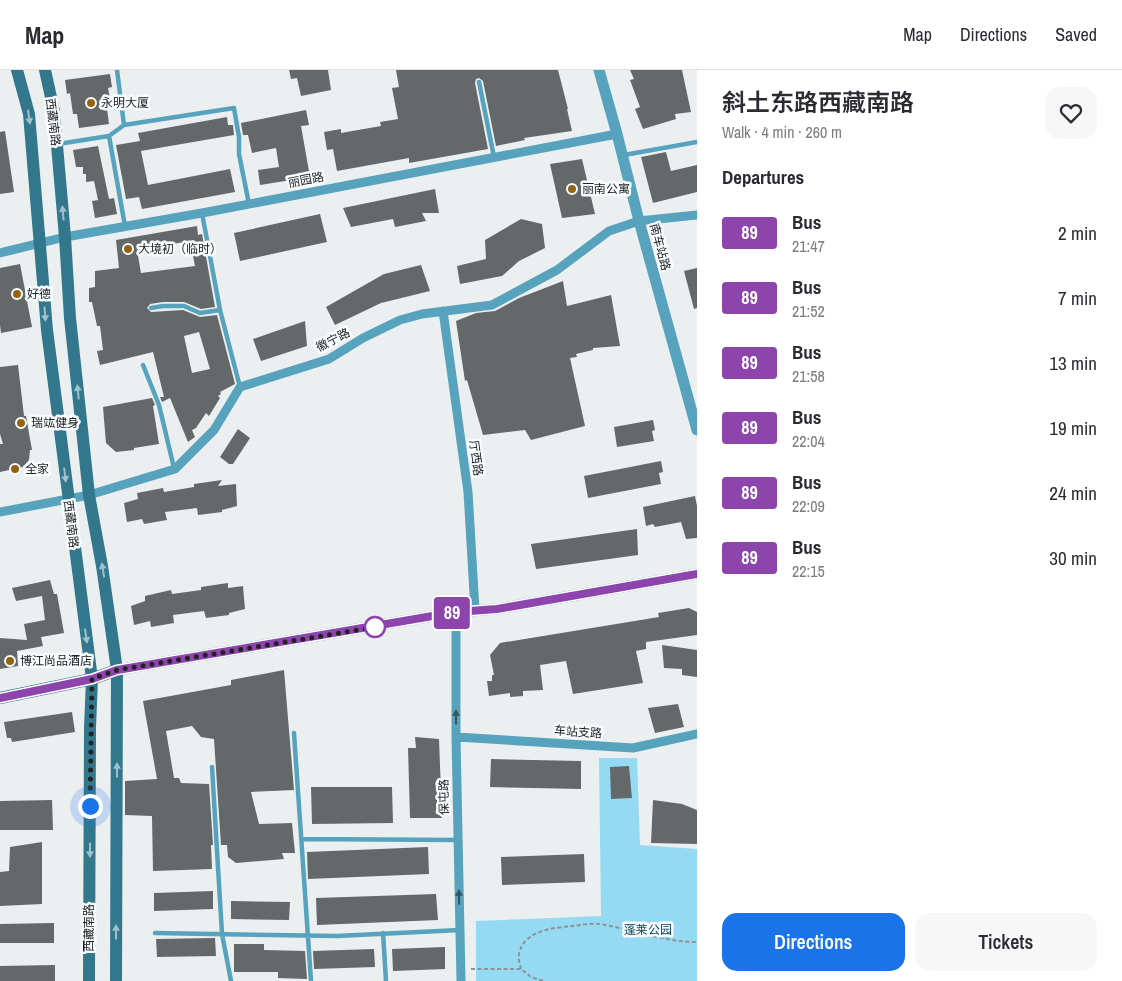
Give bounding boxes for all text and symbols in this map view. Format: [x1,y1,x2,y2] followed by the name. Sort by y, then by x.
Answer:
[25,19,64,51] text: Map
[903,22,932,47] text: Map
[960,22,1027,47] text: Directions
[1055,22,1097,47] text: Saved
[722,86,914,118] text: 斜土东路西藏南路
[1045,87,1097,139] button: heart
[101,95,149,111] place label: 永明大厦
[42,97,64,147] street label: 西藏南路
[85,97,97,109] marker: 永明大厦
[25,110,33,126] one-way arrow
[722,121,842,143] text: Walk · 4 min · 260 m
[722,164,804,190] text: Departures
[287,169,325,191] street label: 丽园路
[582,181,630,197] place label: 丽南公寓
[566,183,578,195] marker: 丽南公寓
[59,204,67,220] one-way arrow
[792,209,821,235] text: Bus
[741,220,758,245] text: 89
[1058,220,1097,246] text: 2 min
[646,222,674,272] street label: 南车站路
[792,235,825,257] text: 21:47
[138,241,222,257] place label: 大境初（临时）
[122,243,134,255] marker: 大境初（临时）
[792,274,821,300] text: Bus
[741,285,758,310] text: 89
[1058,285,1097,311] text: 7 min
[27,286,51,302] place label: 好德
[11,288,23,300] marker: 好德
[792,300,825,322] text: 21:52
[42,306,50,322] one-way arrow
[313,325,353,355] street label: 徽宁路
[792,339,821,365] text: Bus
[741,350,758,375] text: 89
[1049,350,1097,376] text: 13 min
[792,365,825,387] text: 21:58
[74,384,82,400] one-way arrow
[792,404,821,430] text: Bus
[31,415,79,431] place label: 瑞竑健身
[741,415,758,440] text: 89
[1049,415,1097,441] text: 19 min
[15,417,27,429] marker: 瑞竑健身
[792,430,825,452] text: 22:04
[466,439,486,477] street label: 厅西路
[25,461,49,477] place label: 全家
[9,463,21,475] marker: 全家
[61,468,69,484] one-way arrow
[792,469,821,495] text: Bus
[741,480,758,505] text: 89
[1049,480,1097,506] text: 24 min
[792,495,825,517] text: 22:09
[60,499,82,549] street label: 西藏南路
[792,534,821,560] text: Bus
[741,545,758,570] text: 89
[1049,545,1097,571] text: 30 min
[792,560,825,582] text: 22:15
[98,562,106,578] one-way arrow
[430,597,474,629] line badge: 89
[444,600,460,625] text: 89
[364,616,386,638] unlabelled marker
[82,629,90,645] one-way arrow
[20,653,92,669] place label: 博江尚品酒店
[4,655,16,667] marker: 博江尚品酒店
[452,709,460,725] one-way arrow
[553,722,603,742] street label: 车站支路
[113,762,121,778] one-way arrow
[436,779,452,815] street label: 保屯路
[78,794,103,819] your location
[86,842,94,858] one-way arrow
[455,889,463,905] one-way arrow
[81,904,97,952] street label: 西藏南路
[722,913,905,971] button: Directions
[915,913,1097,971] button: Tickets
[624,922,672,938] park label: 蓬莱公园
[112,924,120,940] one-way arrow

